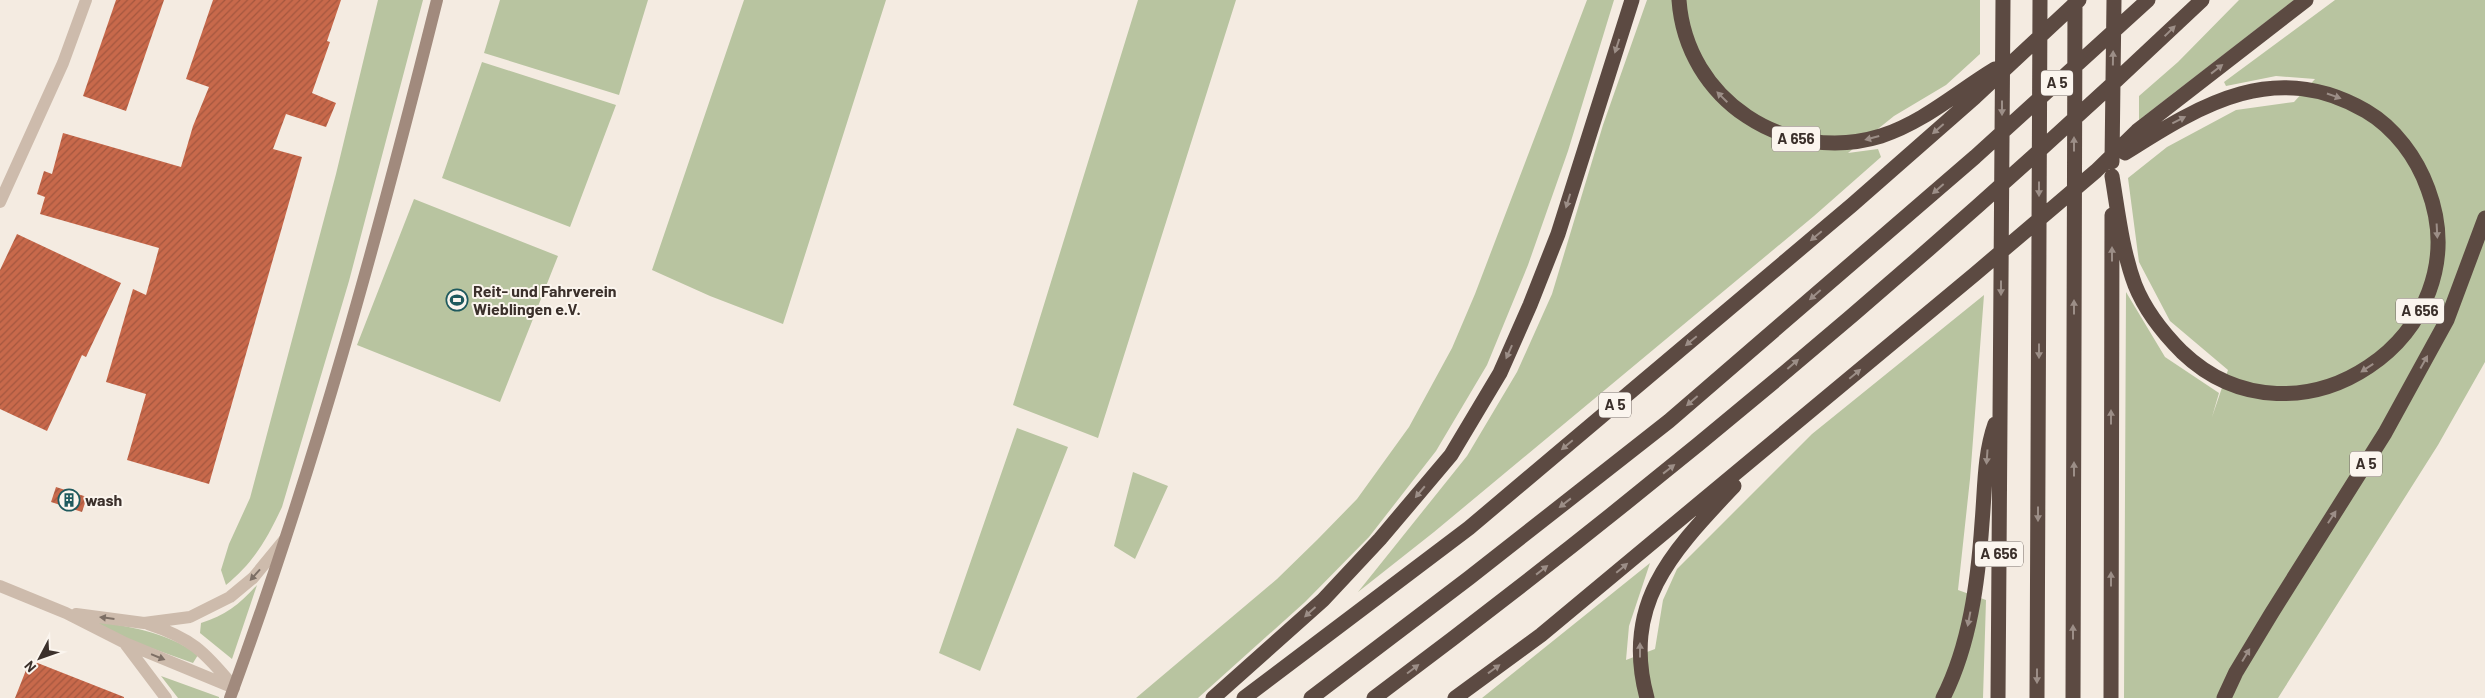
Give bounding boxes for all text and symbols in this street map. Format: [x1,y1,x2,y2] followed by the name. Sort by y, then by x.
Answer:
[2164,25,2176,37] one-way arrow
[1613,39,1620,54] one-way arrow
[2109,49,2117,65] one-way arrow
[2210,64,2224,74] one-way arrow
[2041,70,2073,96] road number: A 5
[1717,91,1729,103] one-way arrow
[2327,93,2342,100] one-way arrow
[1998,100,2006,116] one-way arrow
[2172,116,2186,124] one-way arrow
[1933,123,1945,135] one-way arrow
[1772,126,1820,152] road number: A 656
[1864,134,1879,142] one-way arrow
[2070,136,2078,152] one-way arrow
[2035,181,2043,197] one-way arrow
[1932,183,1944,194] one-way arrow
[1563,194,1571,209] one-way arrow
[2433,223,2441,239] one-way arrow
[1810,230,1822,242] one-way arrow
[2108,246,2116,262] one-way arrow
[1997,280,2005,296] one-way arrow
[473,281,617,318] place label: Reit- und Fahrverein Wieblingen e.V.
[445,288,469,312] sports icon: Reit- und Fahrverein Wieblingen e.V.
[1809,289,1821,300] one-way arrow
[2396,298,2444,324] road number: A 656
[2070,299,2078,315] one-way arrow
[1685,335,1698,346] one-way arrow
[2035,343,2043,359] one-way arrow
[1505,345,1513,359] one-way arrow
[2420,355,2428,369] one-way arrow
[1787,358,1799,370] one-way arrow
[2360,364,2373,373] one-way arrow
[1849,368,1862,379] one-way arrow
[1599,392,1631,418] road number: A 5
[1686,396,1699,407] one-way arrow
[2107,409,2115,425] one-way arrow
[1561,440,1574,451] one-way arrow
[1983,450,1991,466] one-way arrow
[2350,452,2382,476] road number: A 5
[2070,461,2078,477] one-way arrow
[1662,463,1675,474] one-way arrow
[1414,485,1425,498] one-way arrow
[57,488,81,512] building icon: wash
[85,490,122,509] place label: wash
[1559,497,1572,508] one-way arrow
[2034,506,2042,522] one-way arrow
[2327,510,2337,523] one-way arrow
[1975,542,2023,566] road number: A 656
[1615,563,1628,574] one-way arrow
[1535,564,1548,575] one-way arrow
[249,568,261,580] one-way arrow
[2107,571,2115,587] one-way arrow
[1303,606,1316,617] one-way arrow
[1965,611,1973,627] one-way arrow
[98,614,114,622] one-way arrow
[2069,624,2077,640] one-way arrow
[15,633,65,683] north arrow
[1636,642,1644,658] one-way arrow
[2242,648,2251,661] one-way arrow
[150,653,165,661] one-way arrow
[20,658,39,676] text: N
[1406,664,1420,674] one-way arrow
[1487,664,1501,674] one-way arrow
[2033,668,2041,684] one-way arrow

